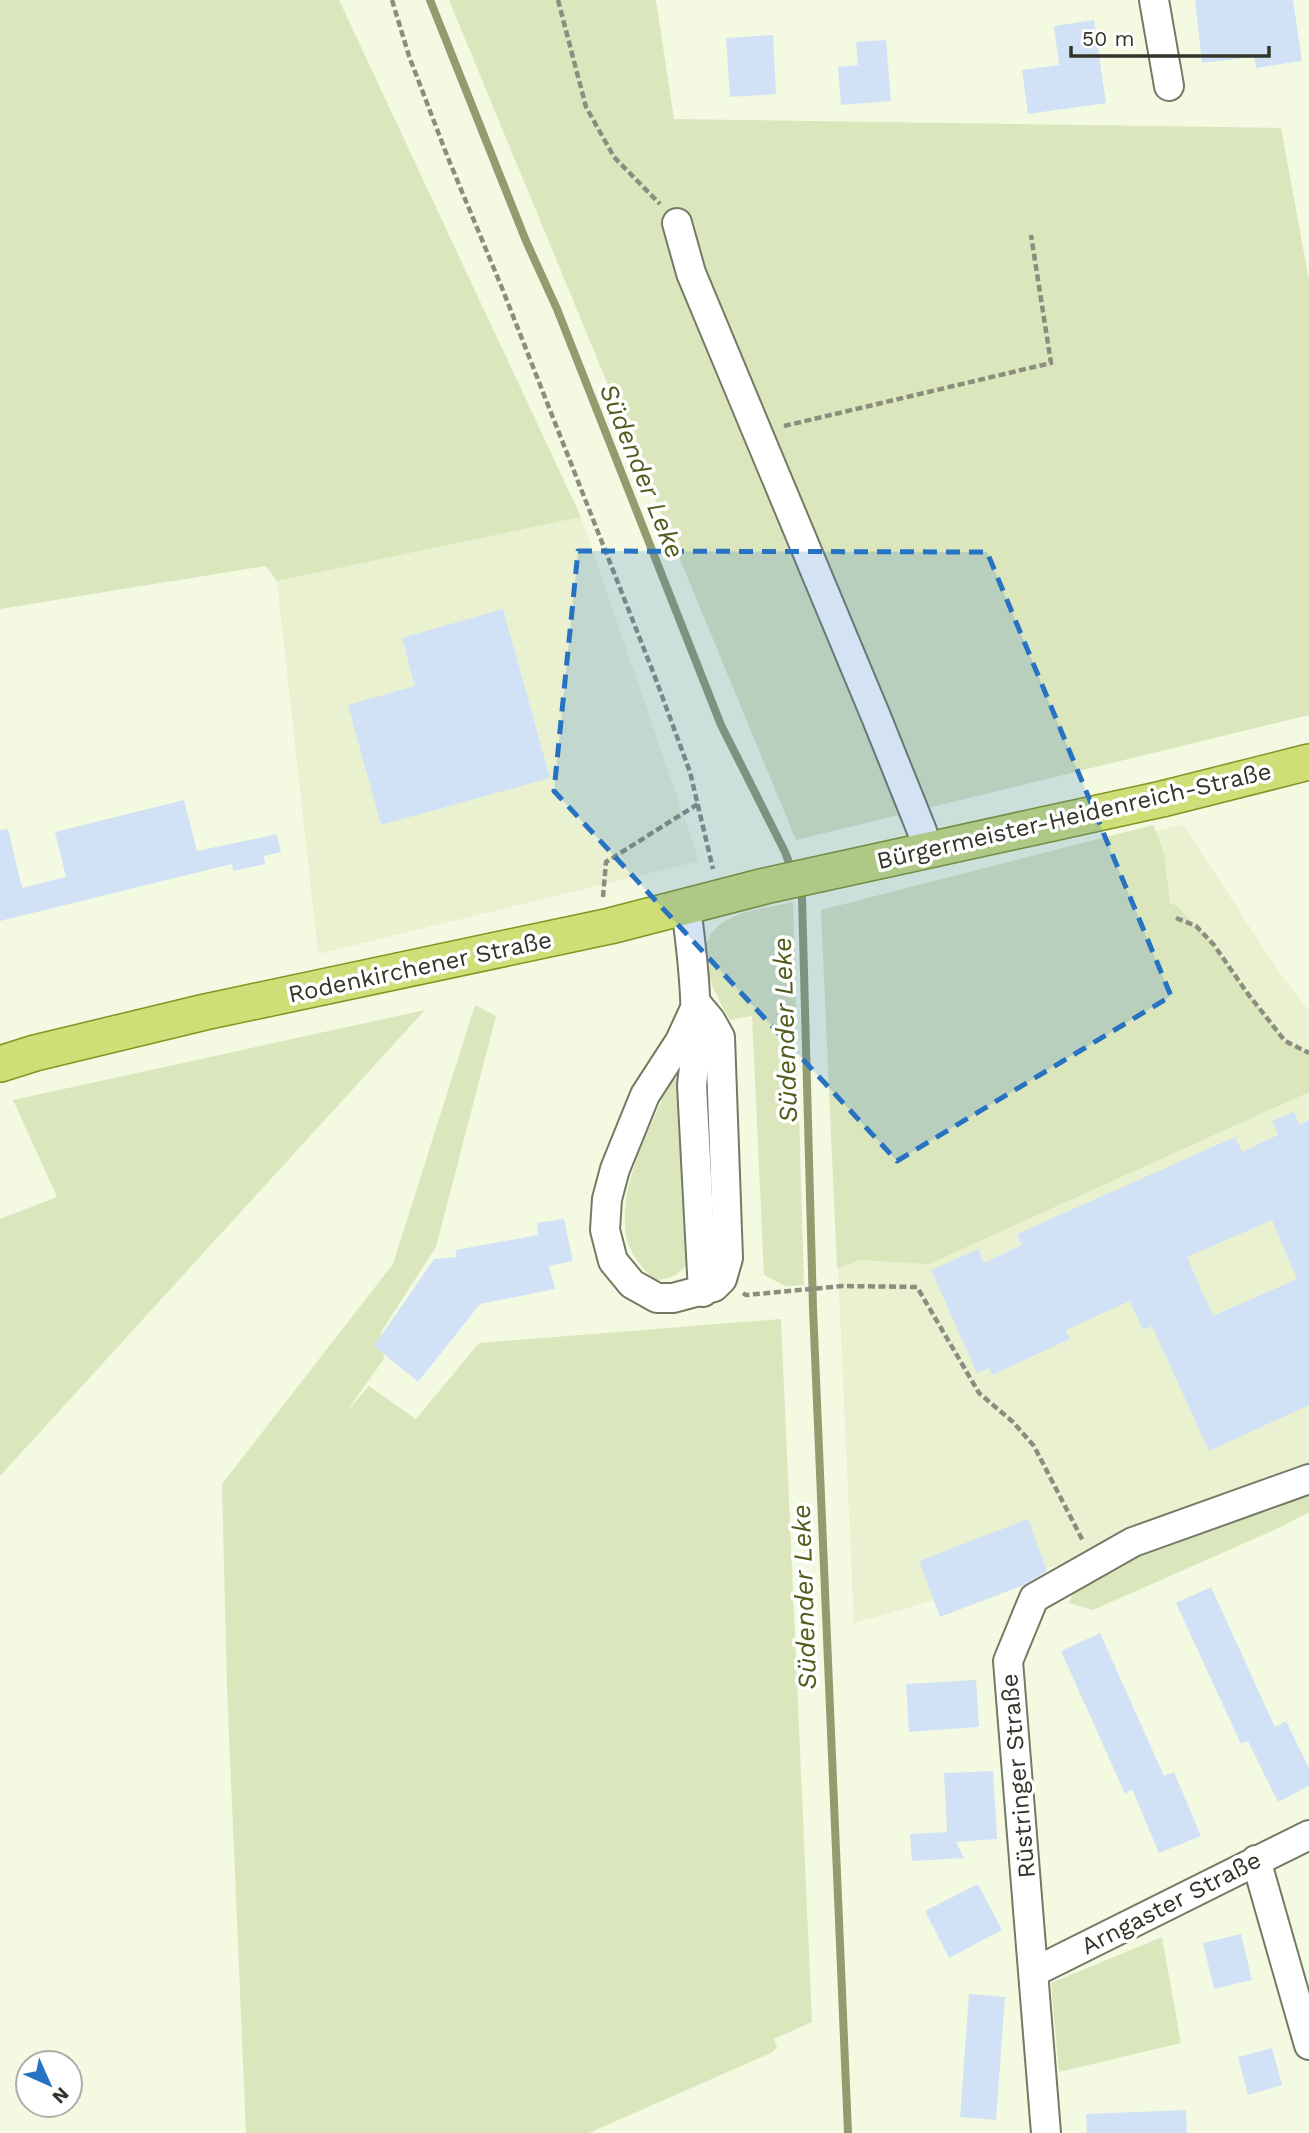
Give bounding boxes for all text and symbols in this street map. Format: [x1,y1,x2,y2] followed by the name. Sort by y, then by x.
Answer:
[1071,14,1269,58] scale bar
[1082,26,1134,51] text: 50 m
[593,379,691,563] water label: Südender Leke
[874,757,1274,875] street label: Bürgermeister-Heidenreich-Straße
[286,925,554,1009] street label: Rodenkirchener Straße
[767,937,803,1123] water label: Südender Leke
[786,1504,822,1690] water label: Südender Leke
[995,1672,1041,1880] street label: Rüstringer Straße
[1076,1846,1266,1960] street label: Arngaster Straße
[14,2049,84,2119] north arrow
[48,2083,74,2109] text: N

